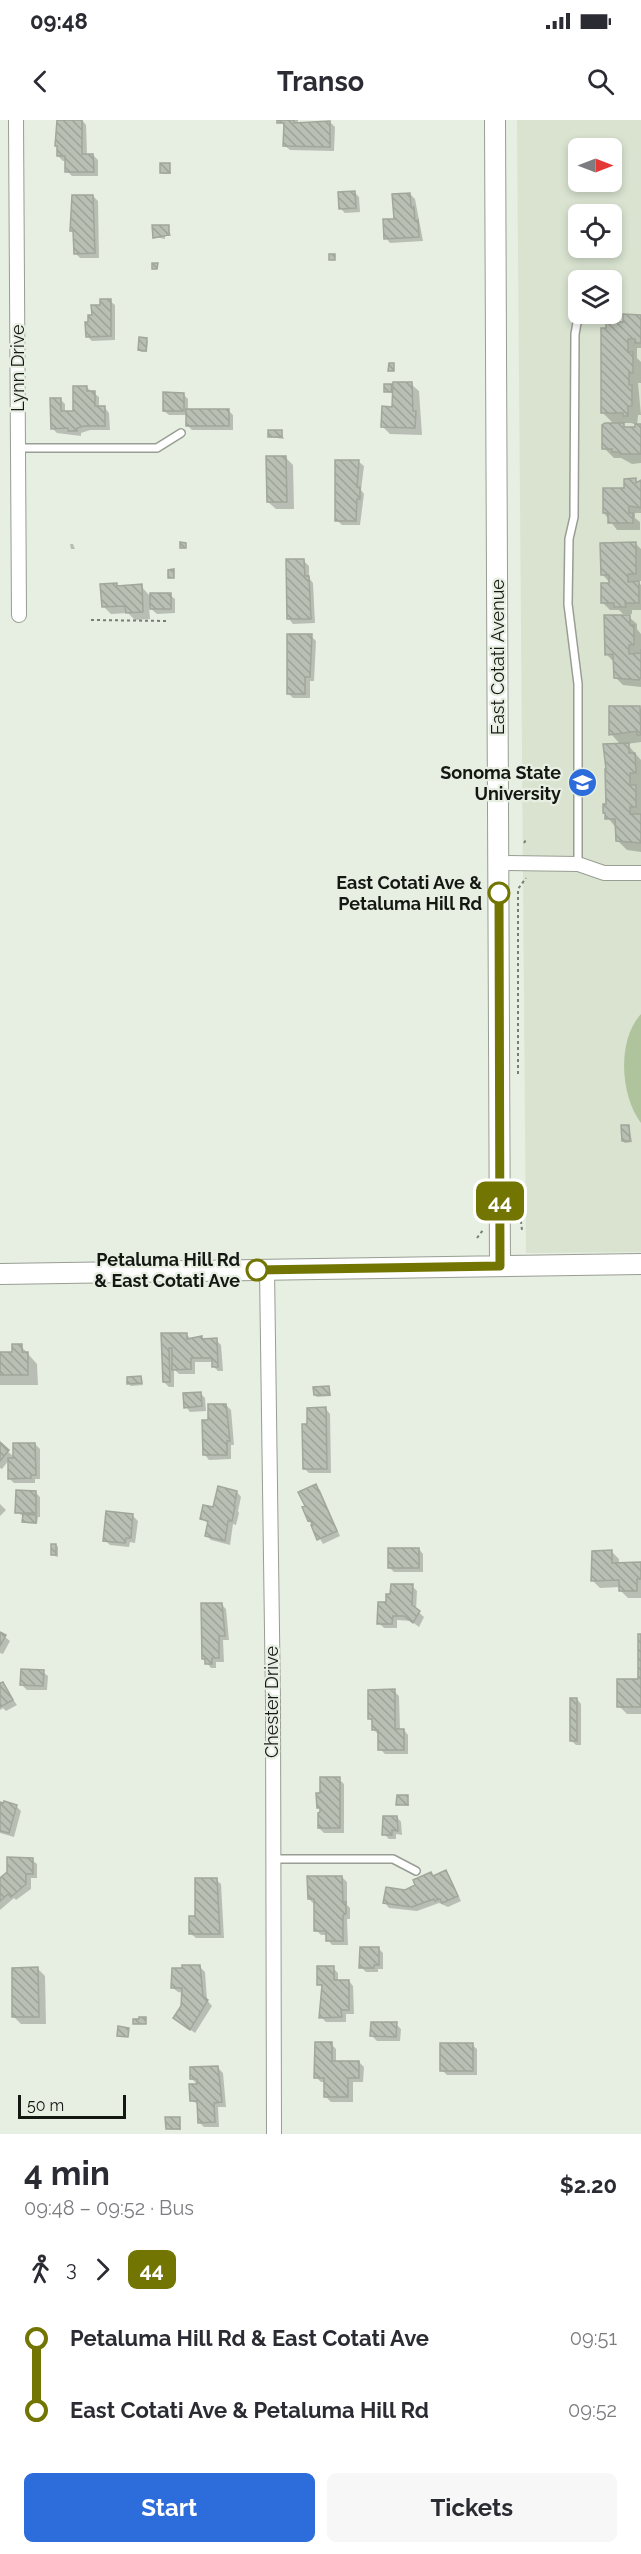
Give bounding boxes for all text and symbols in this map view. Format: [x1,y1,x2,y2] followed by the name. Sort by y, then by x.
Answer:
[30,8,88,34] text: 09:48
[24,65,57,98] icon: back
[584,65,617,98] icon: search
[277,66,364,97] text: Transo
[568,138,622,192] north arrow
[568,138,622,324] map controls
[568,204,622,258] button: locate
[568,270,622,324] button: layers
[7,324,28,412] street label: Lynn Drive
[487,579,508,735] street label: East Cotati Avenue
[440,762,561,804] place label: Sonoma State University
[566,767,598,799] school or university icon: Sonoma State University
[336,872,482,914] place label: East Cotati Ave & Petaluma Hill Rd
[488,882,510,904] marker: East Cotati Ave & Petaluma Hill Rd
[473,1182,527,1220] line badge: 44
[488,1189,512,1214] text: 44
[94,1249,240,1291] place label: Petaluma Hill Rd & East Cotati Ave
[246,1259,268,1281] marker: Petaluma Hill Rd & East Cotati Ave
[261,1646,282,1758] street label: Chester Drive
[18,2092,126,2120] scale bar
[27,2096,64,2115] text: 50 m
[24,2154,110,2193] text: 4 min
[560,2172,617,2198] text: $2.20
[24,2196,194,2220] text: 09:48 – 09:52 · Bus
[24,2253,57,2286] icon: walk
[86,2253,119,2286] icon: forward
[66,2257,77,2281] text: 3
[140,2257,164,2282] text: 44
[70,2325,429,2351] text: Petaluma Hill Rd & East Cotati Ave
[570,2326,617,2350] text: 09:51
[70,2397,429,2423] text: East Cotati Ave & Petaluma Hill Rd
[568,2398,617,2422] text: 09:52
[24,2473,315,2542] button: Start
[327,2473,617,2542] button: Tickets

